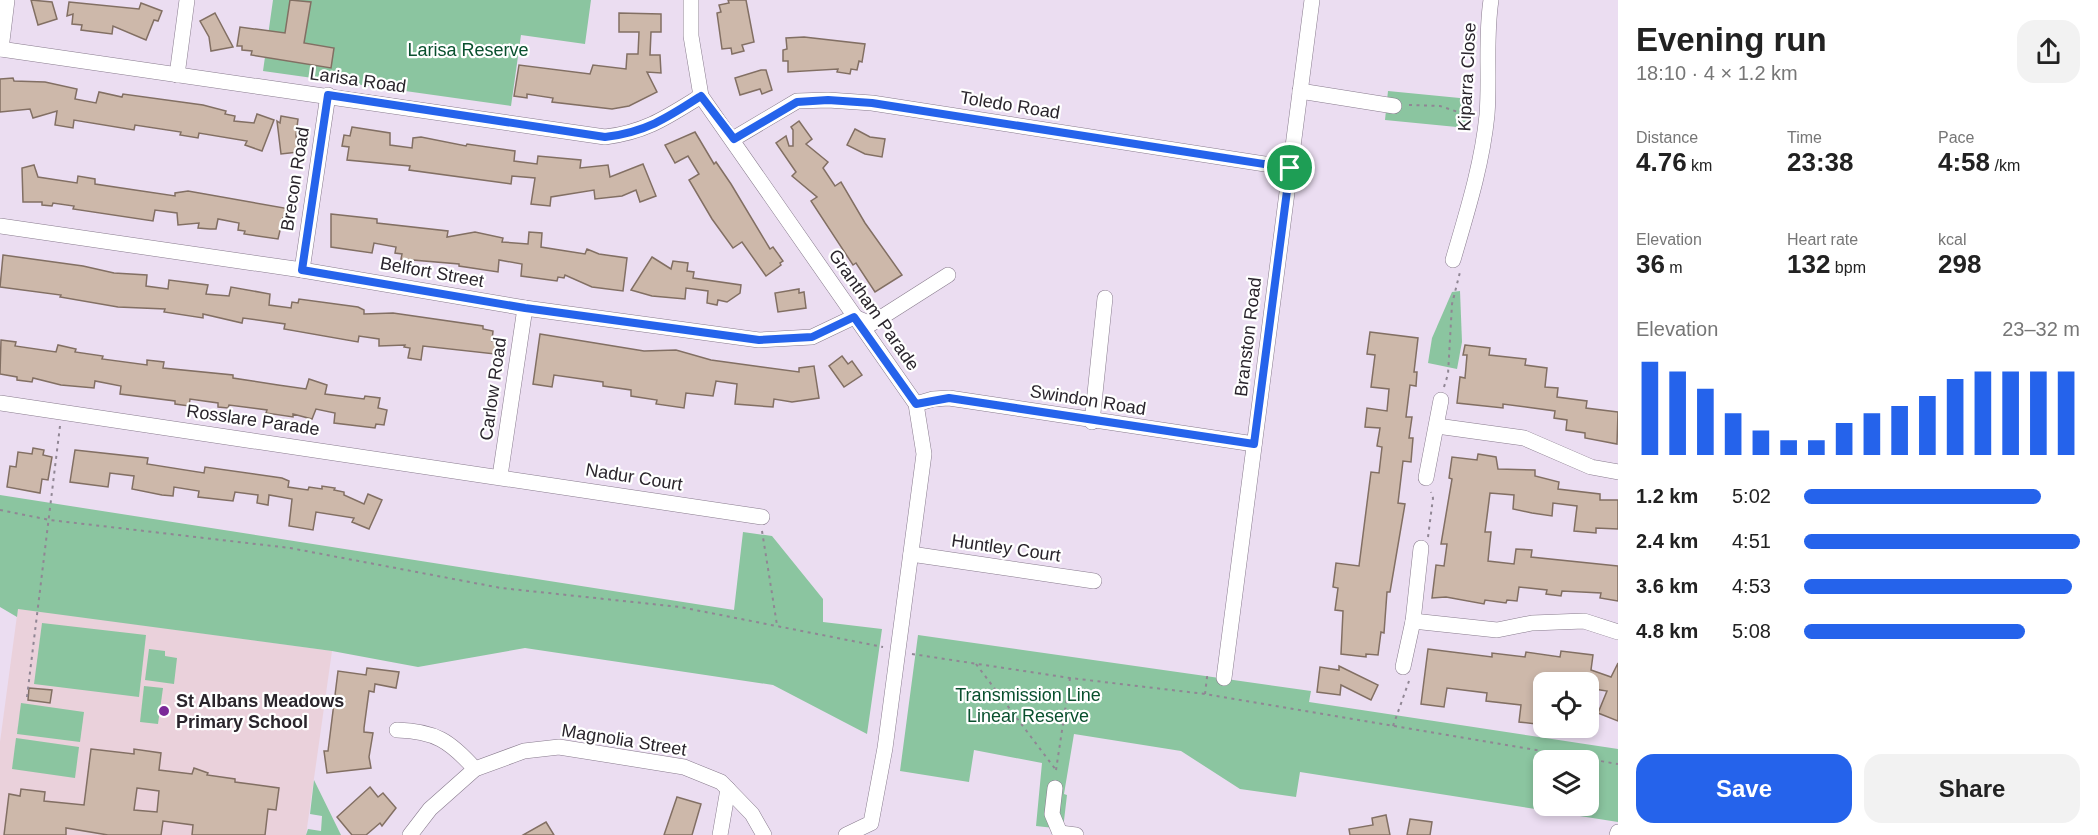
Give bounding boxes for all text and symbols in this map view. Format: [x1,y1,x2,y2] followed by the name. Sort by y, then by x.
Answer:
[2017,20,2080,83] button: share
[1636,21,1827,58] text: Evening run
[1454,22,1480,132] street label: Kiparra Close
[407,40,529,60] park label: Larisa Reserve
[1636,62,1798,84] text: 18:10 · 4 × 1.2 km
[309,63,407,97] street label: Larisa Road
[959,87,1061,123] street label: Toledo Road
[277,126,313,232] street label: Brecon Road
[1636,129,1698,146] text: Distance
[1787,129,1822,146] text: Time
[1938,129,1974,146] text: Pace
[1264,142,1315,193] pin
[1636,147,1687,177] text: 4.76
[1787,147,1854,177] text: 23:38
[1938,147,1990,177] text: 4:58
[1273,151,1306,184] icon: arrive
[1687,157,1712,174] text: km
[1990,157,2020,174] text: /km
[1636,231,1702,248] text: Elevation
[1787,231,1858,248] text: Heart rate
[1938,231,1966,248] text: kcal
[825,246,923,374] street label: Grantham Parade
[1636,249,1665,279] text: 36
[1787,249,1830,279] text: 132
[1938,249,1981,279] text: 298
[379,253,485,291] street label: Belfort Street
[1665,259,1683,276] text: m
[1830,259,1866,276] text: bpm
[1231,276,1265,398] street label: Branston Road
[1636,318,1718,340] text: Elevation
[2002,318,2080,340] text: 23–32 m
[476,336,510,442] street label: Carlow Road
[1029,381,1147,419] street label: Swindon Road
[185,401,321,439] street label: Rosslare Parade
[584,459,684,495] street label: Nadur Court
[1636,485,1698,507] text: 1.2 km
[1732,485,1771,507] text: 5:02
[950,530,1062,566] street label: Huntley Court
[1636,530,1698,552] text: 2.4 km
[1732,530,1771,552] text: 4:51
[1636,575,1698,597] text: 3.6 km
[1732,575,1771,597] text: 4:53
[1636,620,1698,642] text: 4.8 km
[1732,620,1771,642] text: 5:08
[1533,672,1599,816] map controls
[1533,672,1599,738] button: locate
[955,685,1101,726] park label: Transmission Line Linear Reserve
[176,691,344,732] place label: St Albans Meadows Primary School
[157,704,171,718] marker: St Albans Meadows Primary School
[560,720,688,760] street label: Magnolia Street
[1533,750,1599,816] button: layers
[1636,754,1852,823] button: Save
[1864,754,2080,823] button: Share

